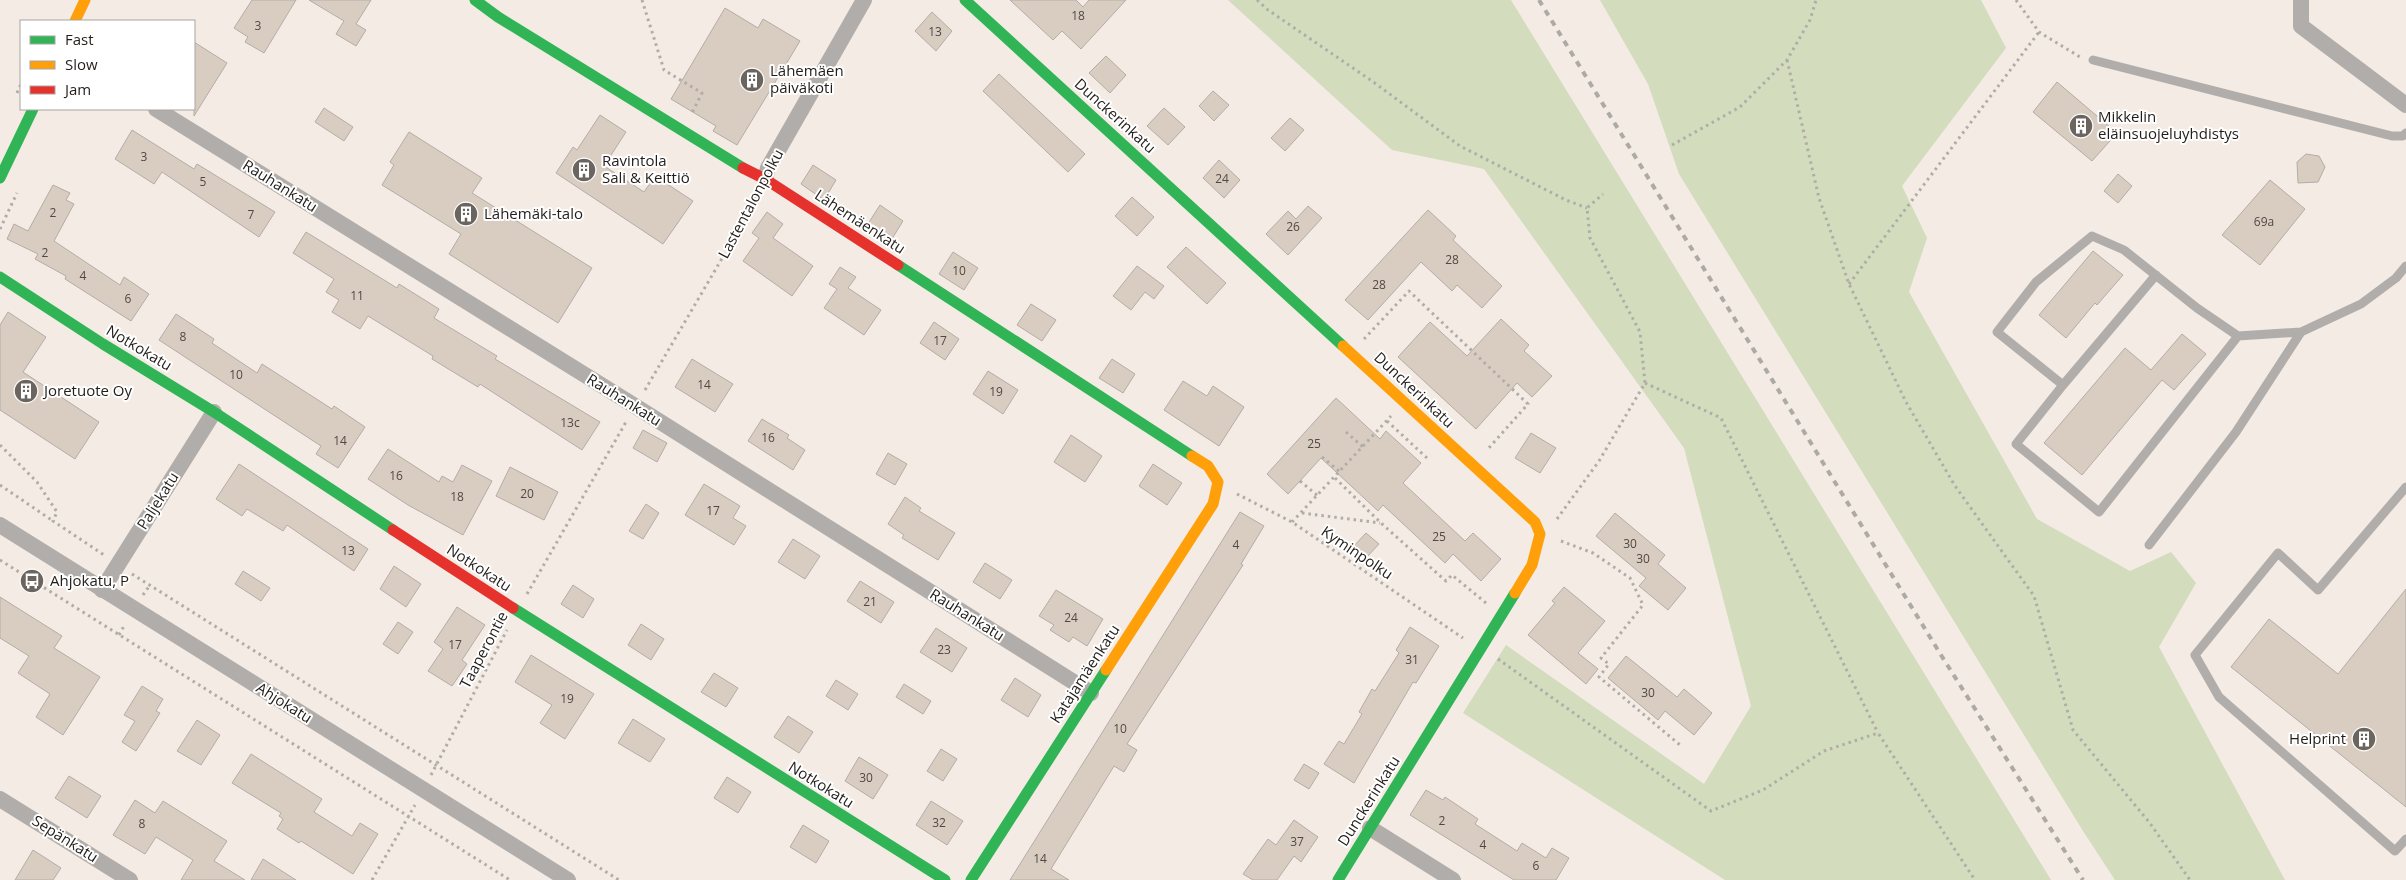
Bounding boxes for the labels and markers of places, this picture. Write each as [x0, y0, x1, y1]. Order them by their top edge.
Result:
place label: Lähemäen päiväkoti [770, 60, 844, 97]
building icon: Lähemäen päiväkoti [739, 67, 765, 93]
place label: Mikkelin eläinsuojeluyhdistys [2098, 106, 2239, 143]
building icon: Mikkelin eläinsuojeluyhdistys [2068, 113, 2094, 139]
place label: Ravintola Sali & Keittiö [602, 150, 690, 187]
building icon: Ravintola Sali & Keittiö [571, 157, 597, 183]
building icon: Lähemäki-talo [453, 201, 479, 227]
place label: Lähemäki-talo [484, 203, 583, 223]
building icon: Joretuote Oy [13, 378, 39, 404]
place label: Joretuote Oy [42, 380, 133, 400]
bus stop icon: Ahjokatu, P [19, 568, 45, 594]
place label: Ahjokatu, P [50, 570, 129, 590]
building icon: Helprint [2351, 726, 2377, 752]
place label: Helprint [2289, 728, 2346, 748]

